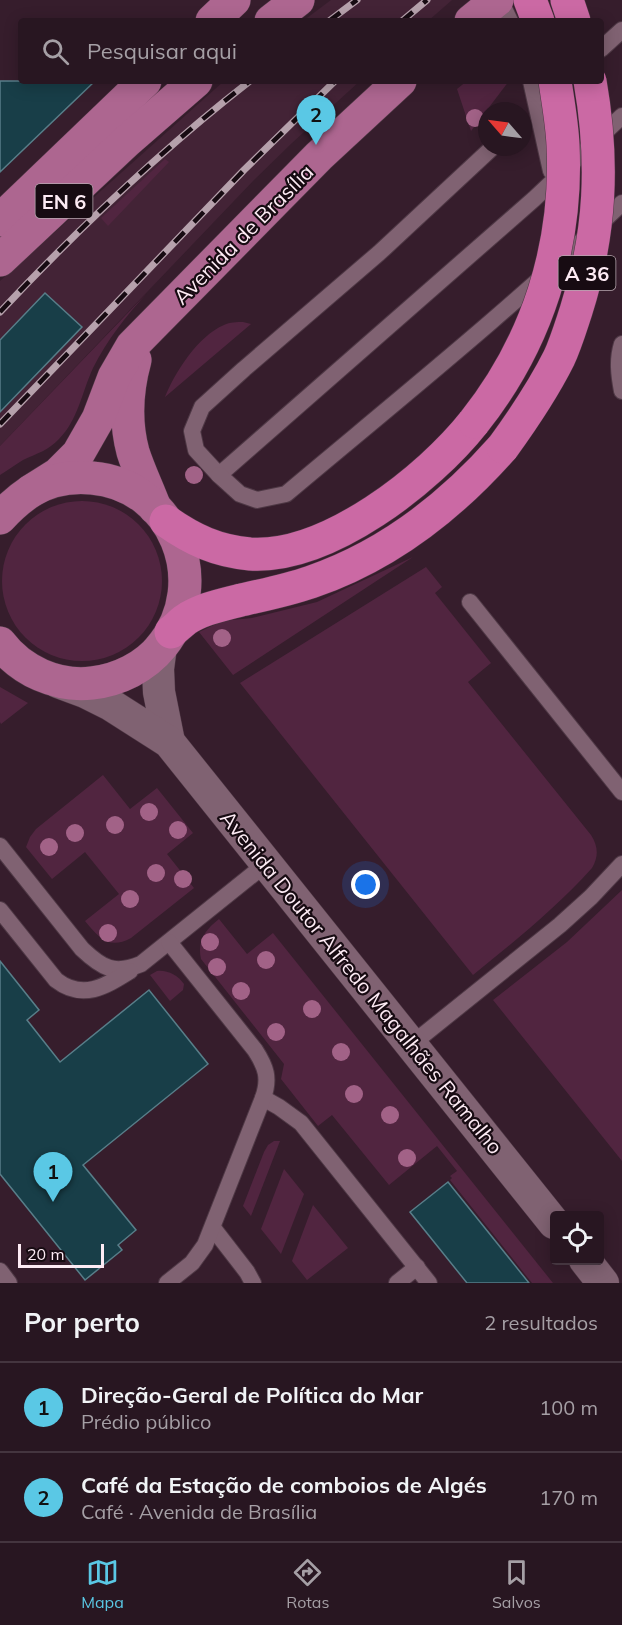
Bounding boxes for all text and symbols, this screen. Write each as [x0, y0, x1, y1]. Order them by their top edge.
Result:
search box [18, 18, 604, 84]
icon: search [39, 35, 72, 68]
text: Pesquisar aqui [87, 37, 237, 65]
pin: 2 [296, 96, 336, 145]
north arrow [478, 102, 532, 156]
street label: Avenida de Brasília [168, 159, 318, 309]
road number: EN 6 [36, 184, 92, 218]
road number: A 36 [558, 256, 616, 290]
street label: Avenida Doutor Alfredo Magalhães Ramalho [215, 805, 509, 1159]
your location [351, 870, 380, 899]
pin: 1 [34, 1152, 72, 1202]
map controls [550, 1211, 604, 1265]
button: locate [550, 1211, 604, 1265]
scale bar [18, 1241, 104, 1268]
text: 20 m [27, 1244, 64, 1264]
text: Por perto [24, 1306, 140, 1339]
text: 2 resultados [484, 1310, 598, 1335]
text: Direção-Geral de Política do Mar [81, 1381, 423, 1409]
text: 1 [38, 1395, 50, 1420]
text: 100 m [539, 1395, 598, 1420]
text: Prédio público [81, 1409, 211, 1434]
text: Café da Estação de comboios de Algés [81, 1471, 487, 1499]
text: 2 [38, 1485, 50, 1510]
text: 170 m [539, 1485, 598, 1510]
text: Café · Avenida de Brasília [81, 1499, 317, 1524]
tab: Mapa [81, 1556, 124, 1612]
tab: Rotas [286, 1556, 329, 1612]
tab: Salvos [492, 1556, 541, 1612]

